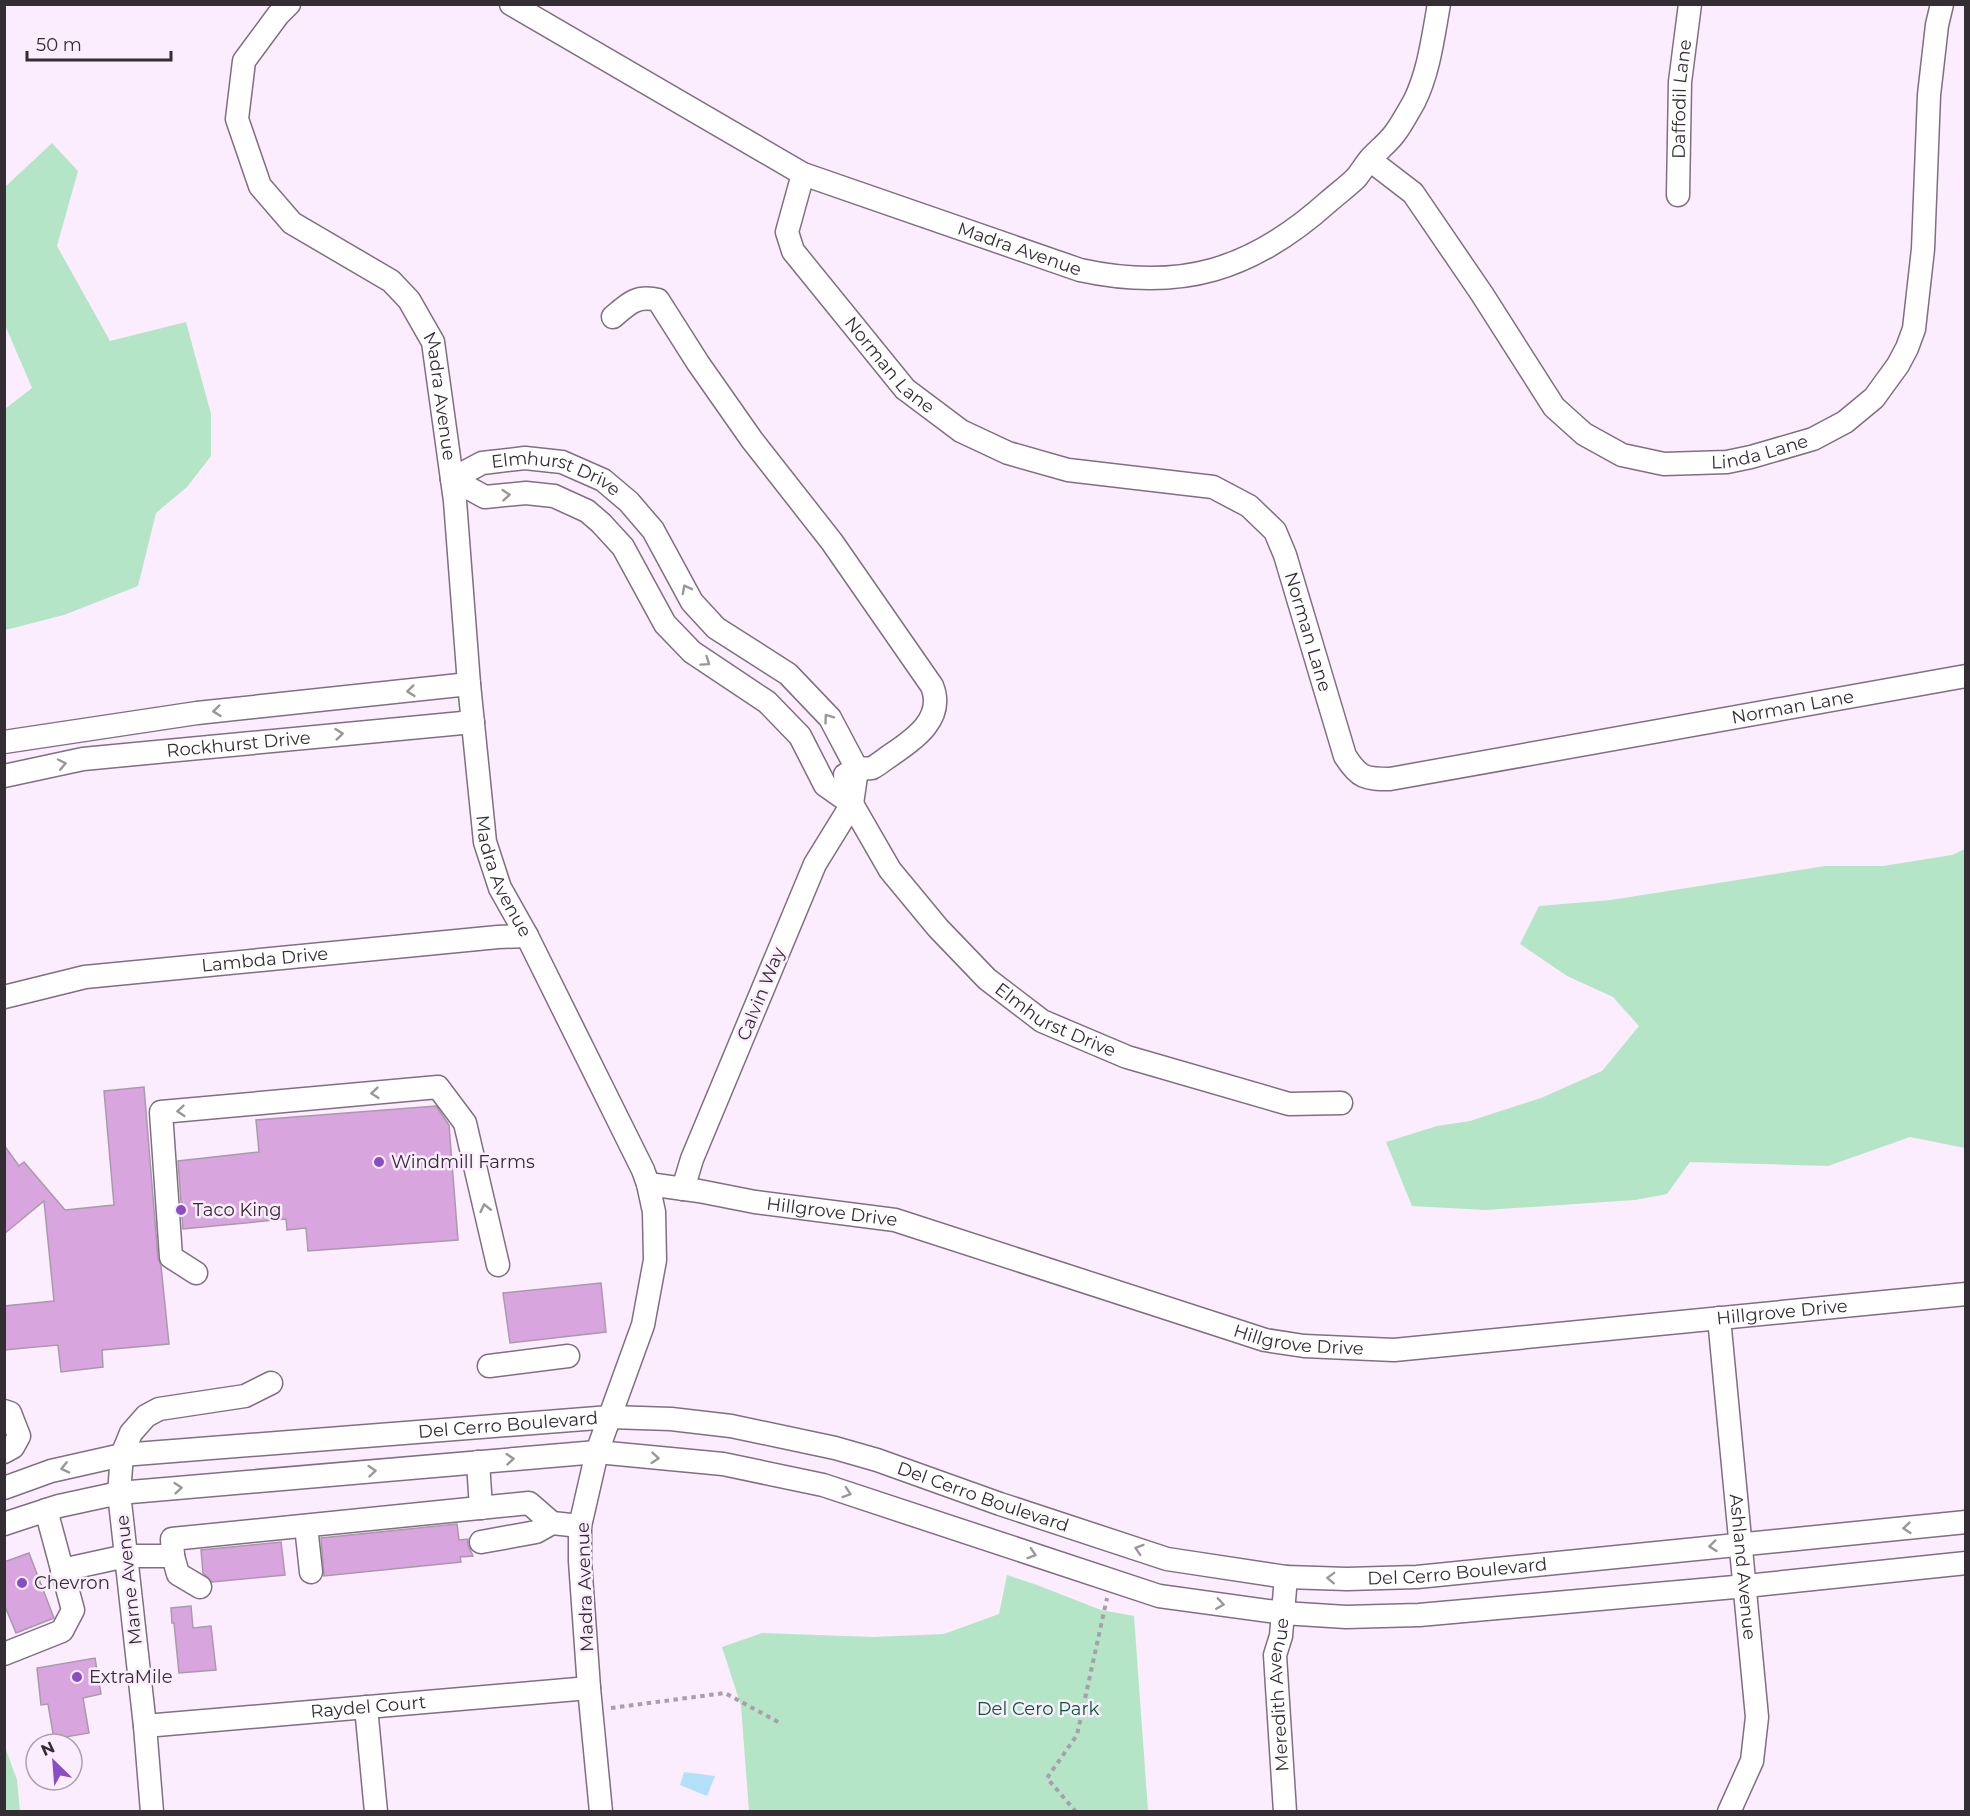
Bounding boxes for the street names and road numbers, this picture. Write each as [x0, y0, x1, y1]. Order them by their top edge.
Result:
street label: Daffodil Lane [1668, 38, 1696, 159]
street label: Madra Avenue [955, 217, 1085, 281]
street label: Norman Lane [840, 312, 939, 418]
street label: Madra Avenue [418, 328, 460, 462]
street label: Linda Lane [1711, 430, 1811, 474]
street label: Elmhurst Drive [490, 447, 625, 501]
street label: Norman Lane [1280, 569, 1336, 694]
street label: Norman Lane [1730, 685, 1856, 729]
street label: Rockhurst Drive [165, 726, 312, 762]
street label: Madra Avenue [471, 814, 536, 941]
street label: Lambda Drive [200, 942, 329, 977]
street label: Calvin Way [732, 944, 790, 1044]
street label: Elmhurst Drive [990, 978, 1119, 1062]
street label: Hillgrove Drive [765, 1193, 899, 1231]
street label: Hillgrove Drive [1715, 1295, 1849, 1329]
street label: Hillgrove Drive [1231, 1319, 1364, 1360]
street label: Del Cerro Boulevard [417, 1407, 599, 1443]
street label: Del Cerro Boulevard [894, 1457, 1072, 1537]
street label: Ashland Avenue [1725, 1493, 1761, 1641]
street label: Marne Avenue [111, 1514, 147, 1646]
street label: Madra Avenue [572, 1522, 598, 1652]
street label: Del Cerro Boulevard [1367, 1553, 1548, 1589]
street label: Meredith Avenue [1264, 1617, 1294, 1772]
street label: Raydel Court [309, 1691, 427, 1723]

